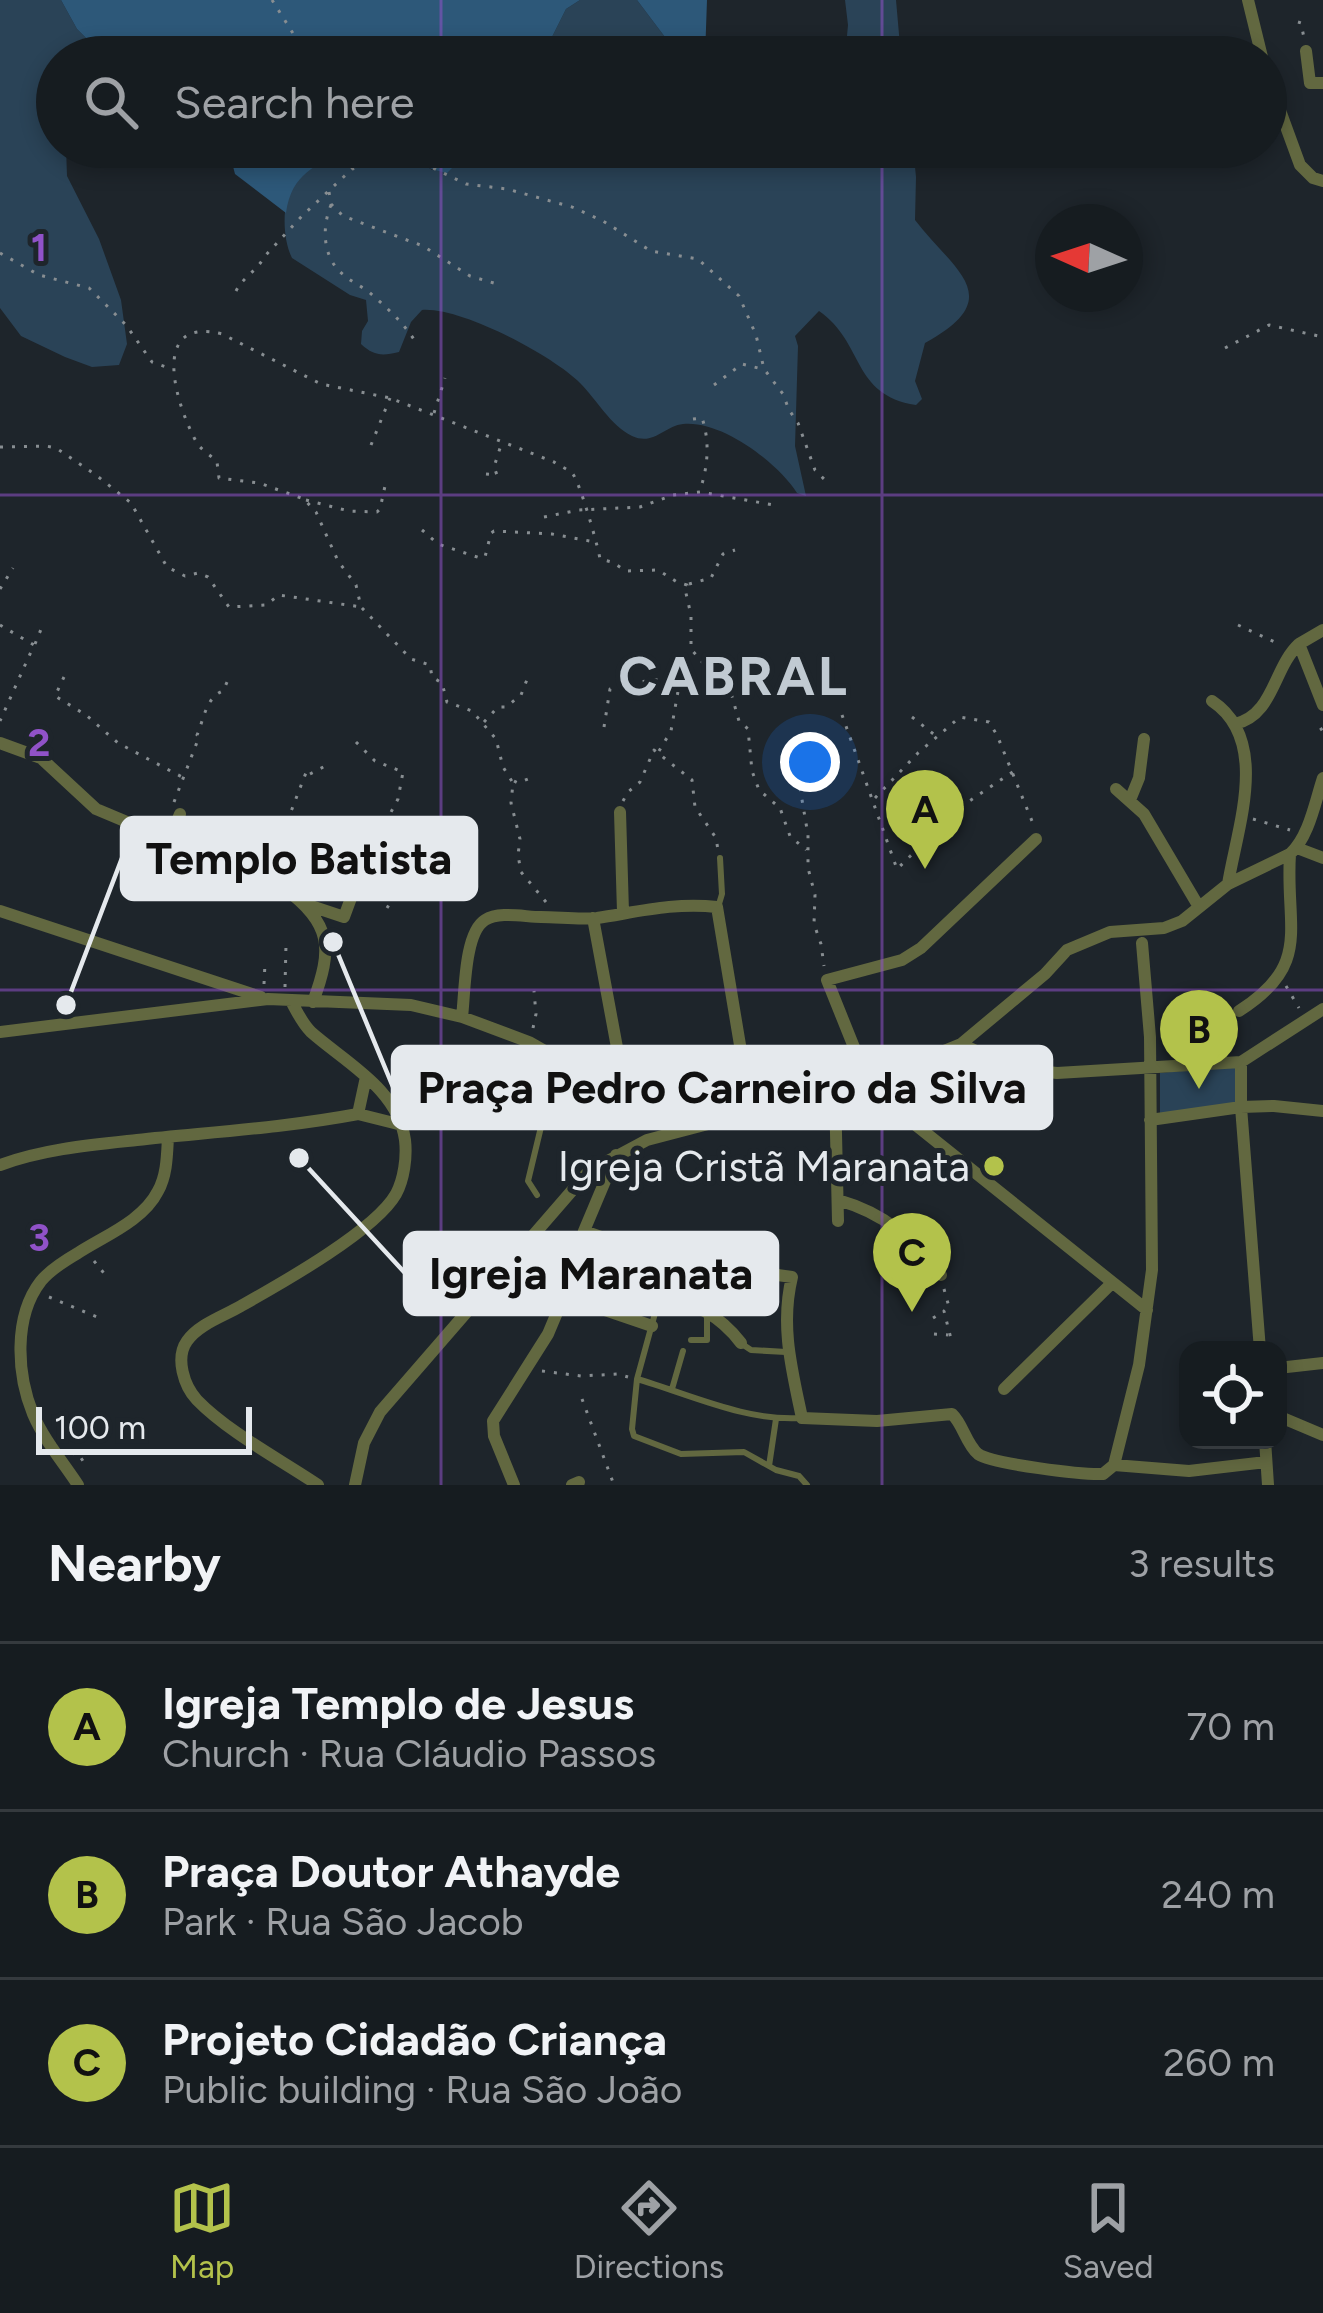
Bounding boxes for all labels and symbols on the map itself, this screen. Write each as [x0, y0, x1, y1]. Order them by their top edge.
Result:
north arrow [1035, 204, 1143, 312]
text: 1 [31, 224, 47, 271]
district label: CABRAL [618, 644, 850, 709]
text: 2 [28, 719, 50, 766]
your location [780, 732, 840, 792]
pin: A [886, 770, 964, 869]
callout: Templo Batista [122, 818, 476, 899]
text: Templo Batista [146, 831, 452, 885]
pin: B [1160, 990, 1238, 1089]
callout: Praça Pedro Carneiro da Silva [393, 1047, 1051, 1128]
text: Praça Pedro Carneiro da Silva [417, 1060, 1027, 1114]
place label: Igreja Cristã Maranata [558, 1141, 970, 1192]
marker: Igreja Cristã Maranata [981, 1153, 1007, 1179]
pin: C [873, 1213, 951, 1312]
text: 3 [28, 1214, 50, 1261]
callout: Igreja Maranata [405, 1233, 777, 1314]
text: Igreja Maranata [429, 1246, 753, 1300]
scale bar [36, 1401, 252, 1454]

